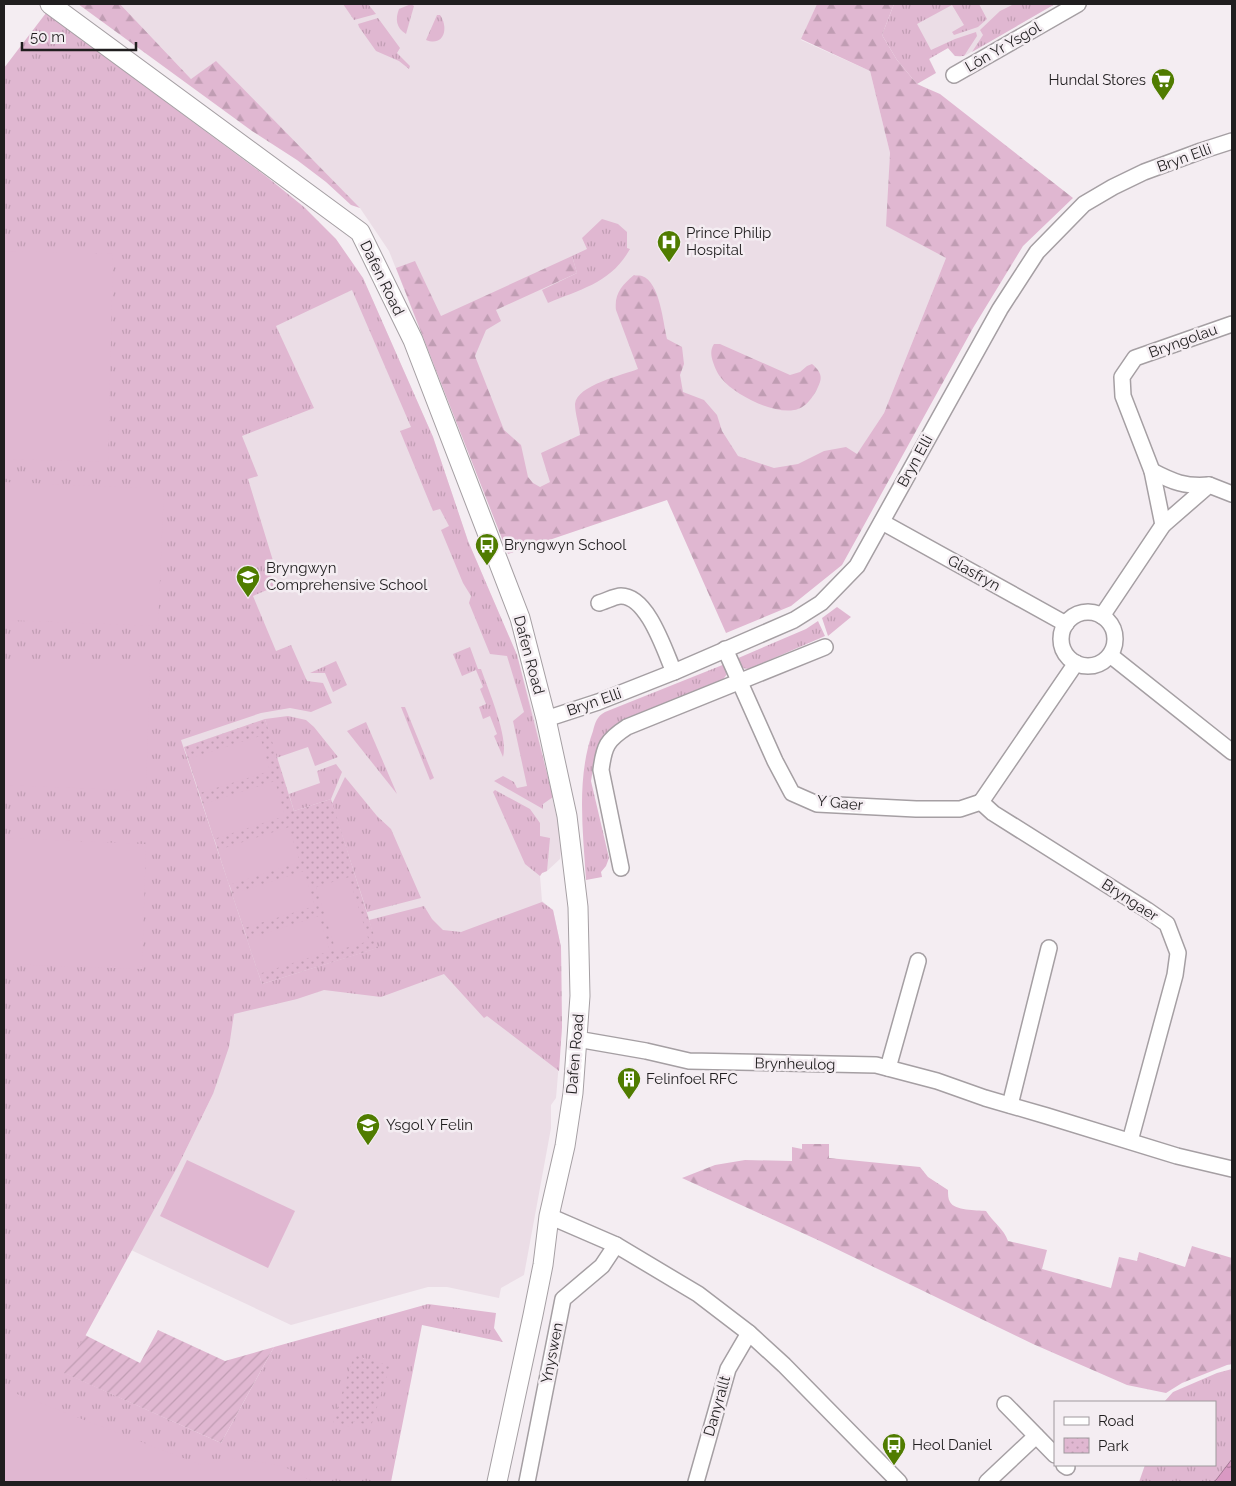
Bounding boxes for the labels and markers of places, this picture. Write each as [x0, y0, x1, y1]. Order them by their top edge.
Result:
supermarket icon: Hundal Stores [1150, 67, 1176, 101]
place label: Hundal Stores [1048, 71, 1146, 89]
place label: Prince Philip Hospital [686, 224, 771, 259]
hospital icon: Prince Philip Hospital [656, 229, 682, 263]
bus stop icon: Bryngwyn School [474, 532, 500, 566]
place label: Bryngwyn School [504, 536, 627, 554]
place label: Bryngwyn Comprehensive School [266, 559, 428, 594]
school or university icon: Bryngwyn Comprehensive School [235, 564, 261, 598]
building icon: Felinfoel RFC [616, 1066, 642, 1100]
place label: Felinfoel RFC [646, 1070, 738, 1088]
school or university icon: Ysgol Y Felin [355, 1112, 381, 1146]
place label: Ysgol Y Felin [386, 1116, 473, 1134]
bus stop icon: Heol Daniel [881, 1432, 907, 1466]
place label: Heol Daniel [912, 1436, 993, 1454]

